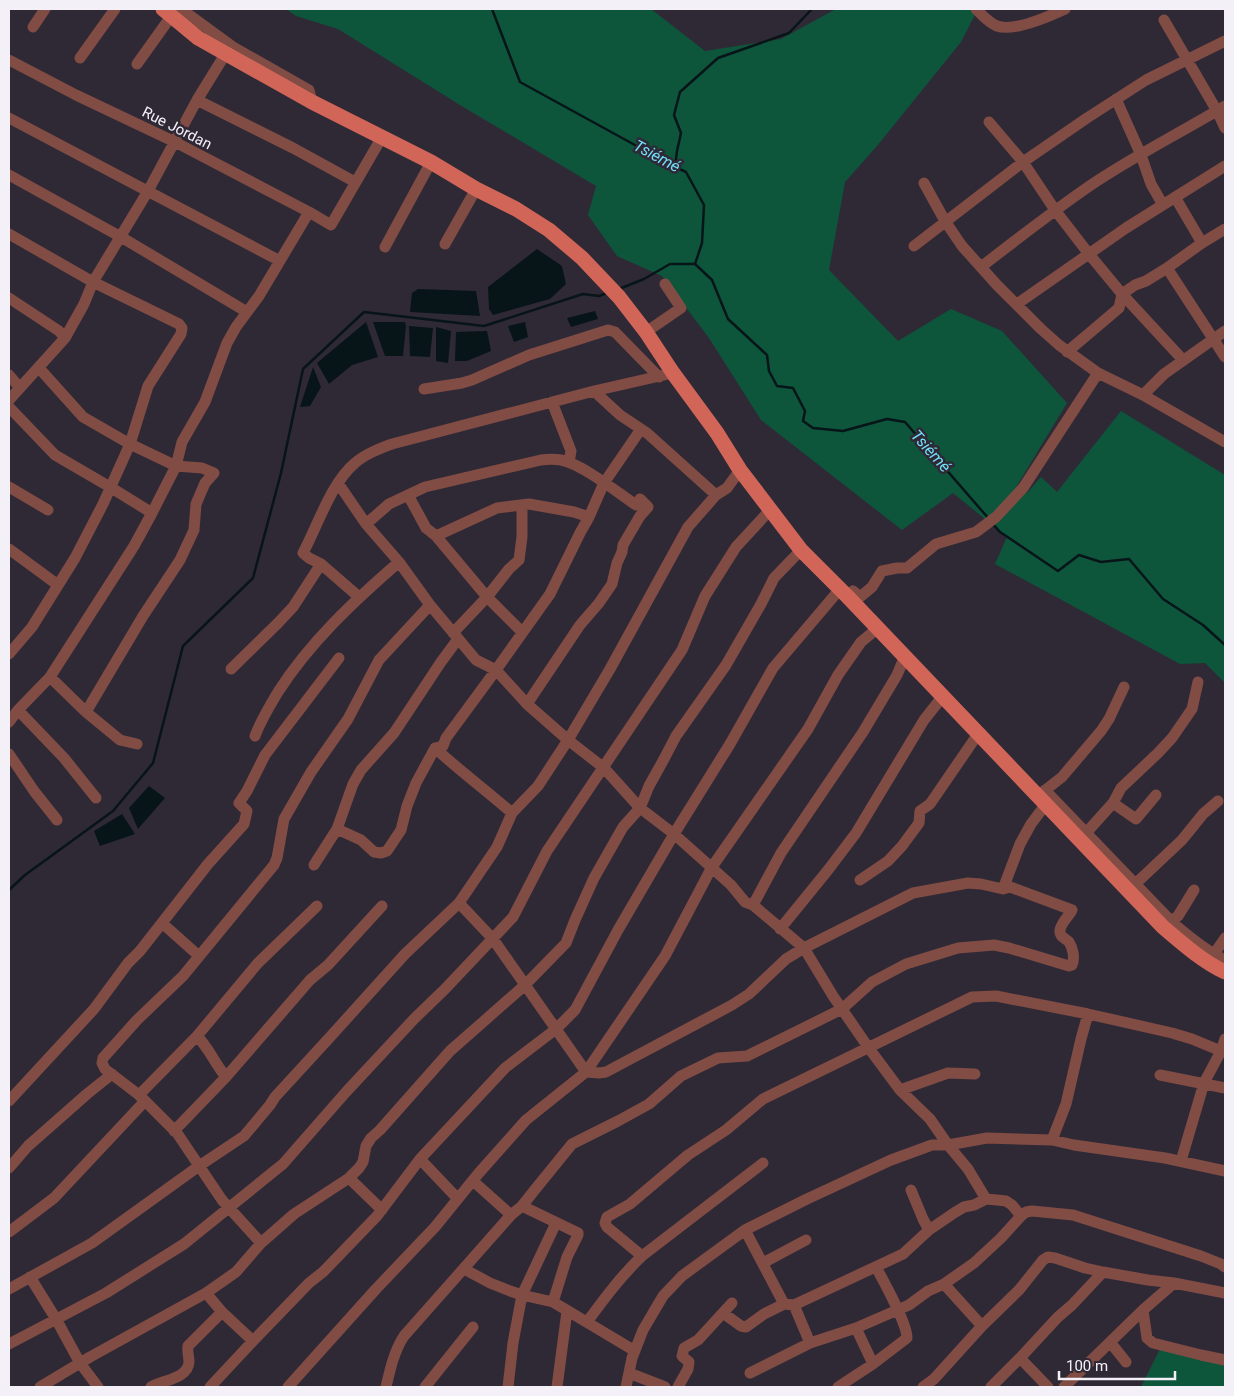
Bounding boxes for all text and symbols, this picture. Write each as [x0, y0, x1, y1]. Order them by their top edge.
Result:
street label: Rue Jordan [139, 103, 215, 153]
water label: Tsiémé [630, 136, 684, 176]
water label: Tsiémé [907, 426, 955, 476]
scale bar [1059, 1348, 1175, 1380]
text: 100 m [1066, 1357, 1108, 1375]

